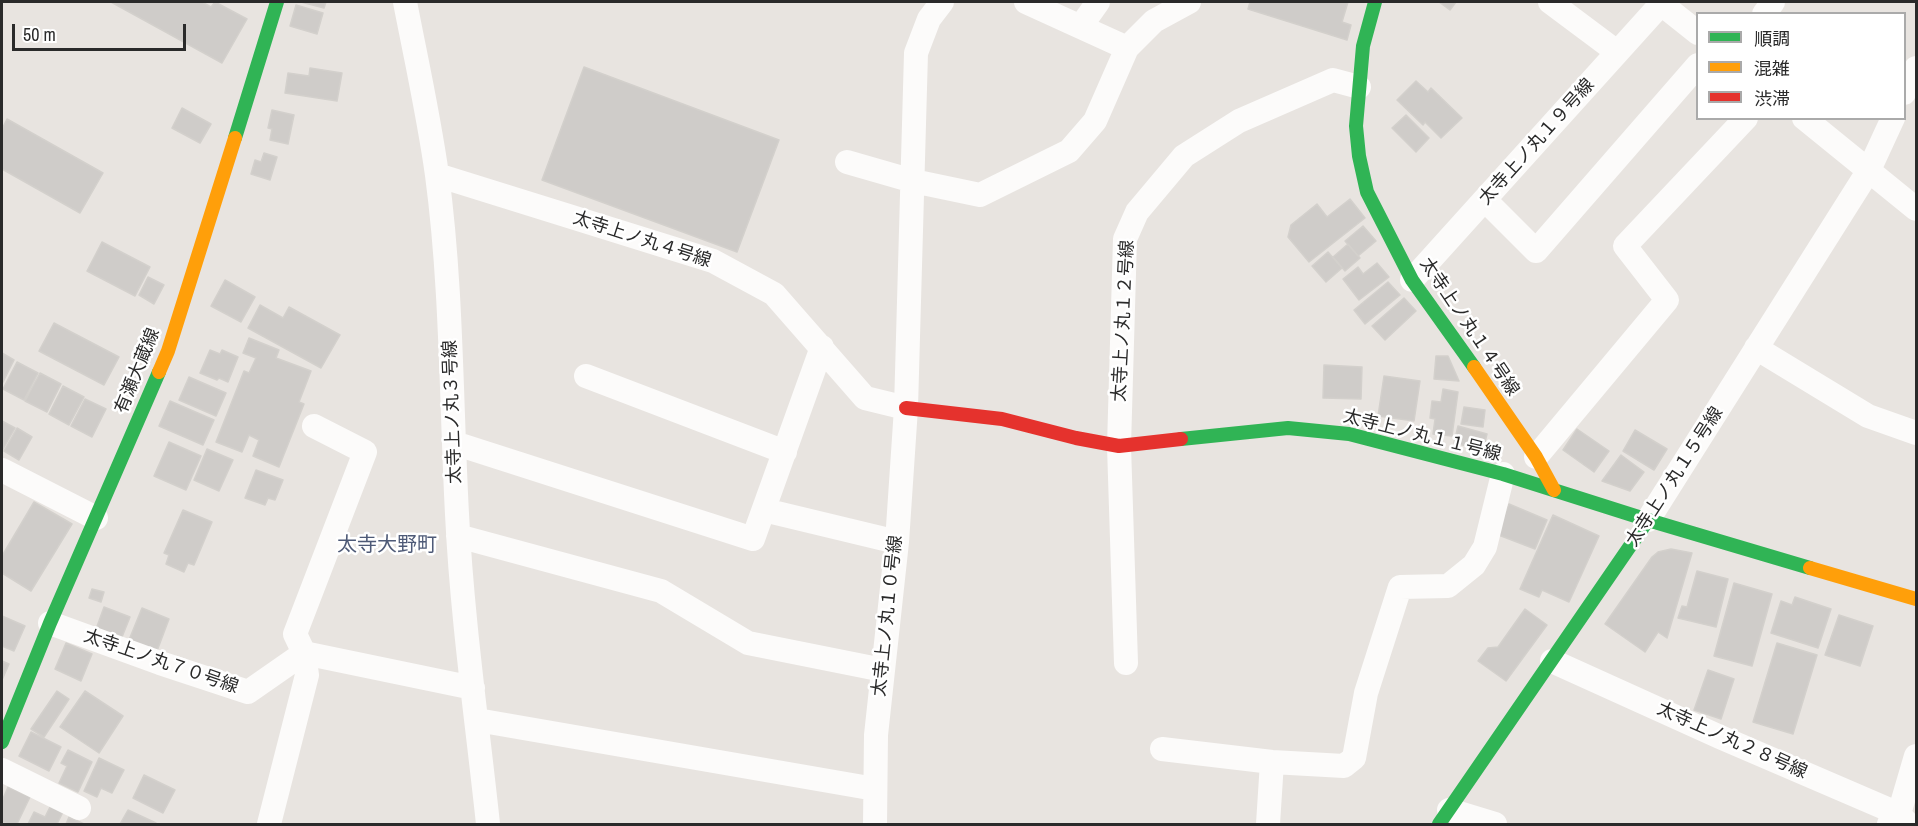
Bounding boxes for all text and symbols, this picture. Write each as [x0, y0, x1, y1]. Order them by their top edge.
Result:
scale bar [15, 12, 189, 50]
legend [1696, 12, 1906, 120]
text: 50 m [23, 22, 56, 47]
text: 順調 [1754, 26, 1790, 51]
text: 混雑 [1754, 56, 1790, 81]
street label: 太寺上ノ丸１９号線 [1475, 75, 1599, 209]
text: 渋滞 [1754, 86, 1790, 111]
street label: 太寺上ノ丸４号線 [570, 207, 714, 273]
street label: 太寺上ノ丸１２号線 [1109, 240, 1139, 402]
street label: 太寺上ノ丸１４号線 [1415, 254, 1523, 400]
street label: 有瀬大蔵線 [111, 325, 165, 417]
street label: 太寺上ノ丸３号線 [440, 340, 466, 484]
street label: 太寺上ノ丸１５号線 [1622, 403, 1728, 551]
street label: 太寺上ノ丸１１号線 [1341, 406, 1503, 466]
district label: 太寺大野町 [337, 534, 437, 558]
street label: 太寺上ノ丸１０号線 [869, 534, 907, 698]
street label: 太寺上ノ丸７０号線 [81, 625, 241, 699]
street label: 太寺上ノ丸２８号線 [1654, 698, 1810, 784]

